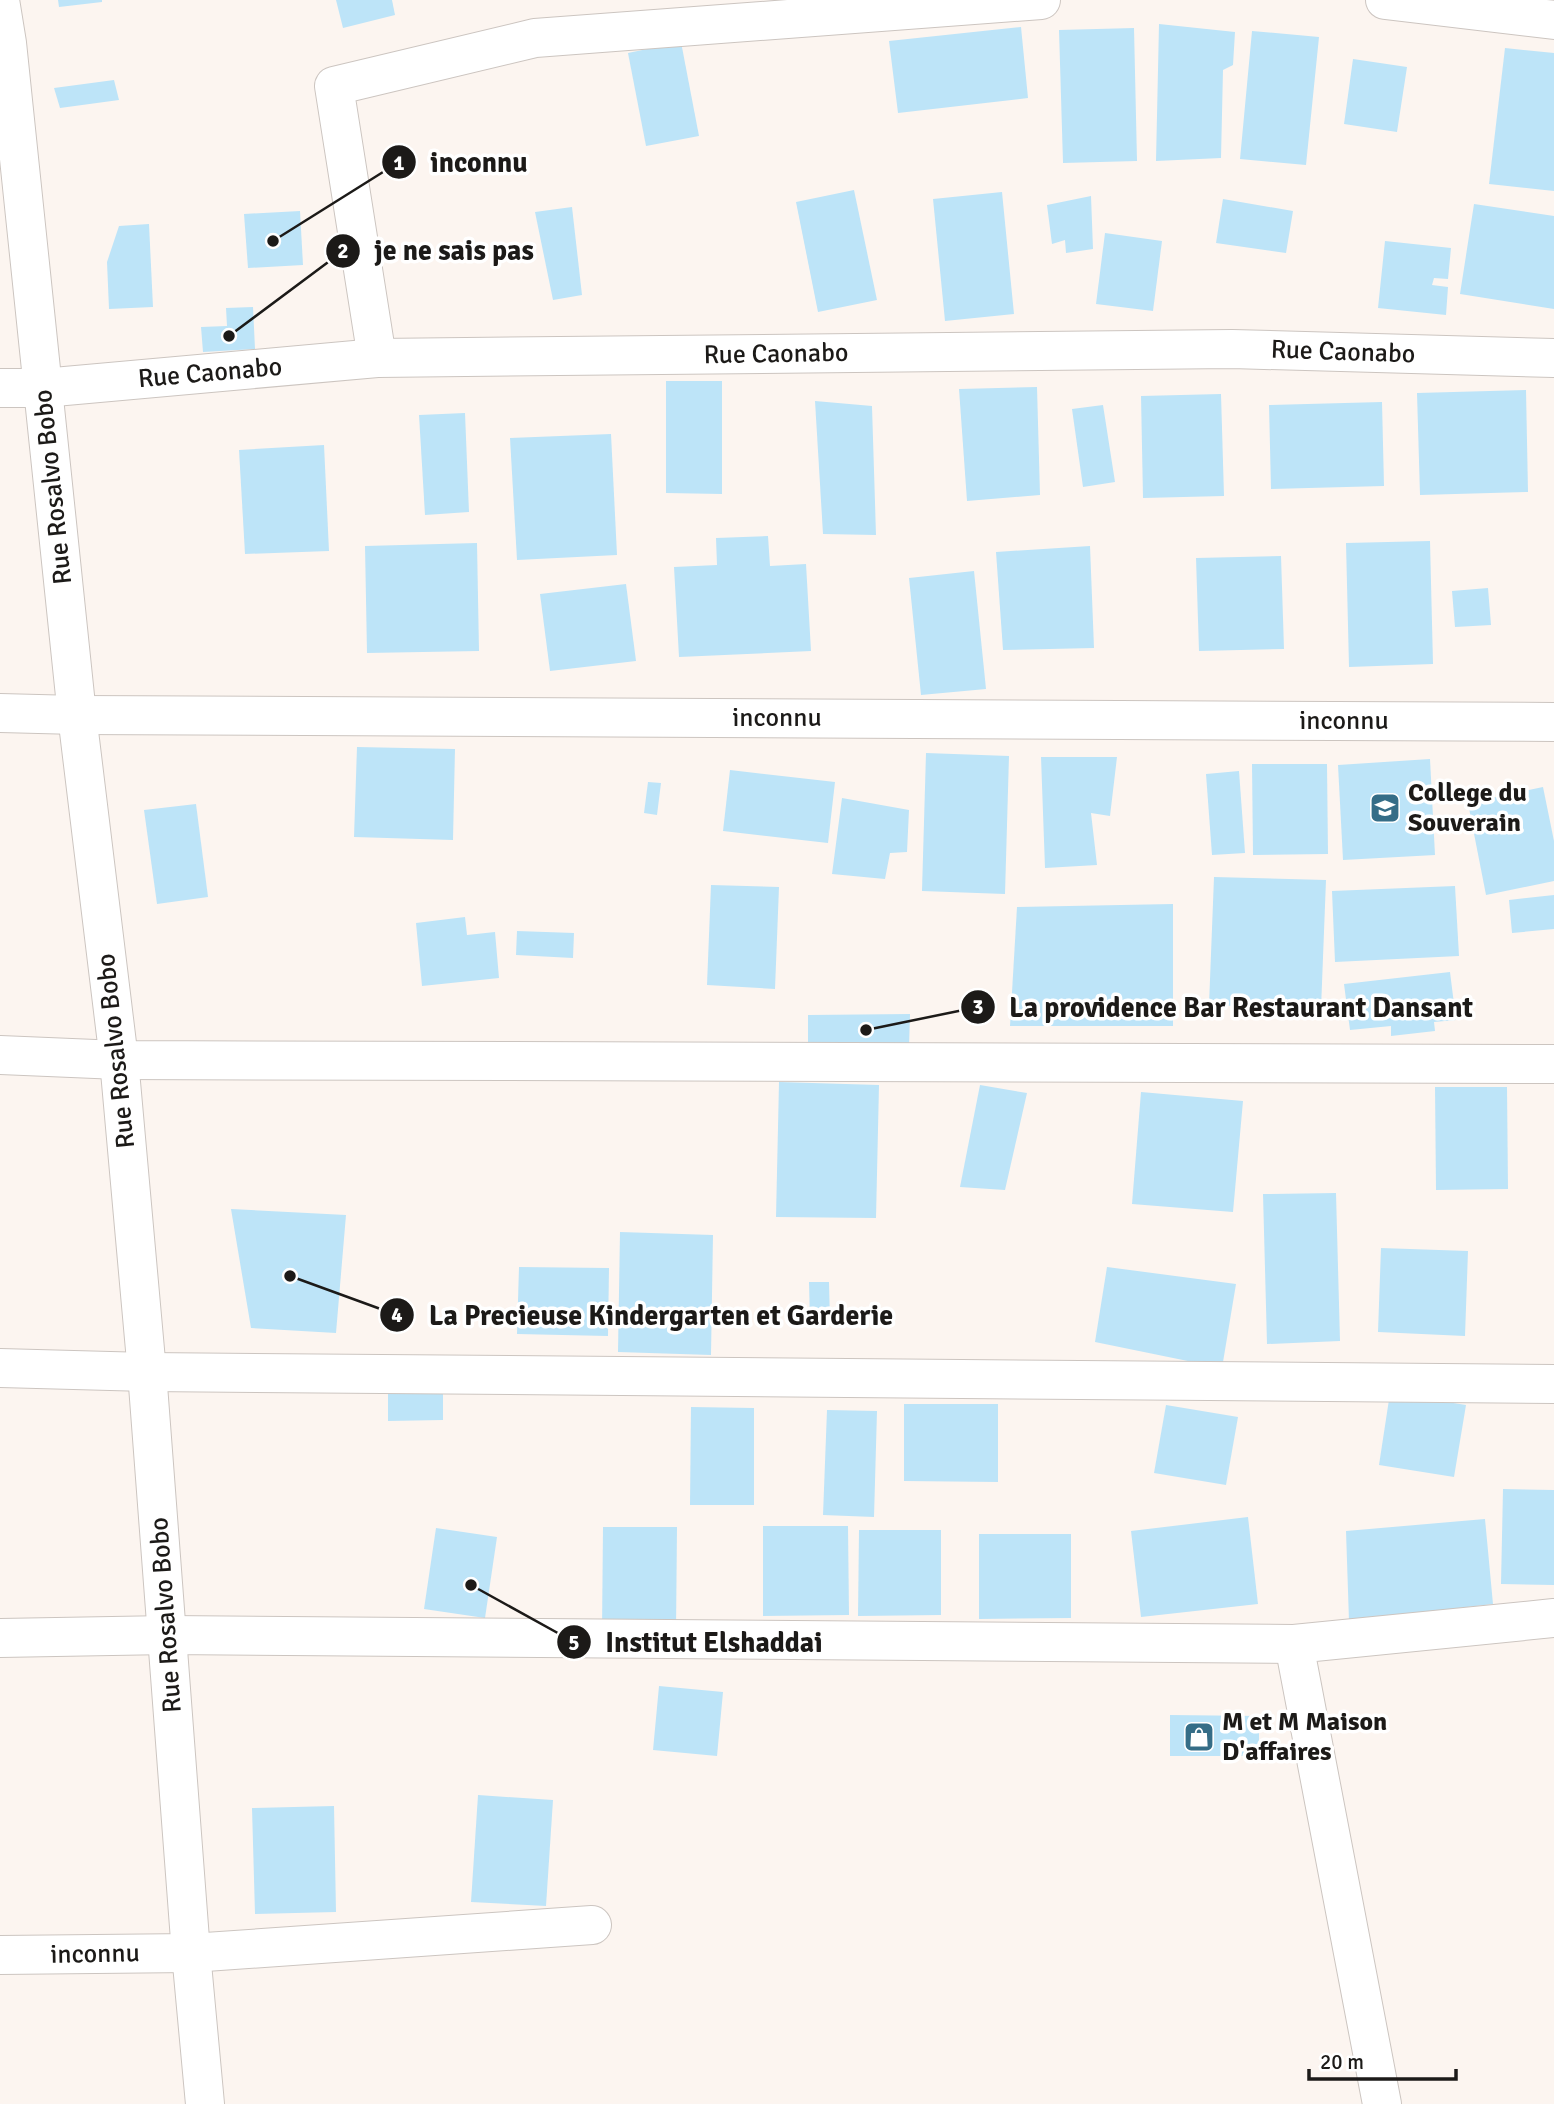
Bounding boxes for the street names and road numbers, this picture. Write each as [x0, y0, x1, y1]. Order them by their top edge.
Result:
street label: Rue Caonabo [1270, 333, 1416, 371]
street label: Rue Caonabo [703, 337, 849, 371]
street label: Rue Caonabo [137, 351, 283, 395]
street label: Rue Rosalvo Bobo [27, 388, 79, 586]
street label: inconnu [732, 702, 822, 734]
street label: inconnu [1299, 705, 1389, 737]
street label: Rue Rosalvo Bobo [90, 952, 142, 1150]
street label: Rue Rosalvo Bobo [143, 1516, 189, 1714]
street label: inconnu [50, 1937, 140, 1971]

